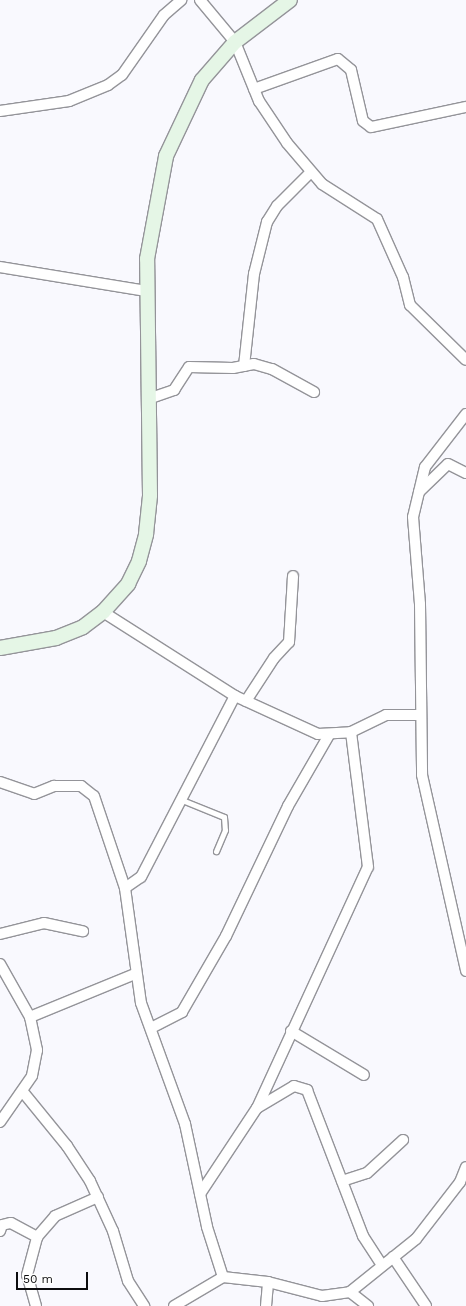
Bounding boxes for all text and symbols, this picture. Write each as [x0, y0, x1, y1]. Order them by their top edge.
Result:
scale bar [18, 1264, 90, 1290]
text: 50 m [23, 1272, 53, 1286]

